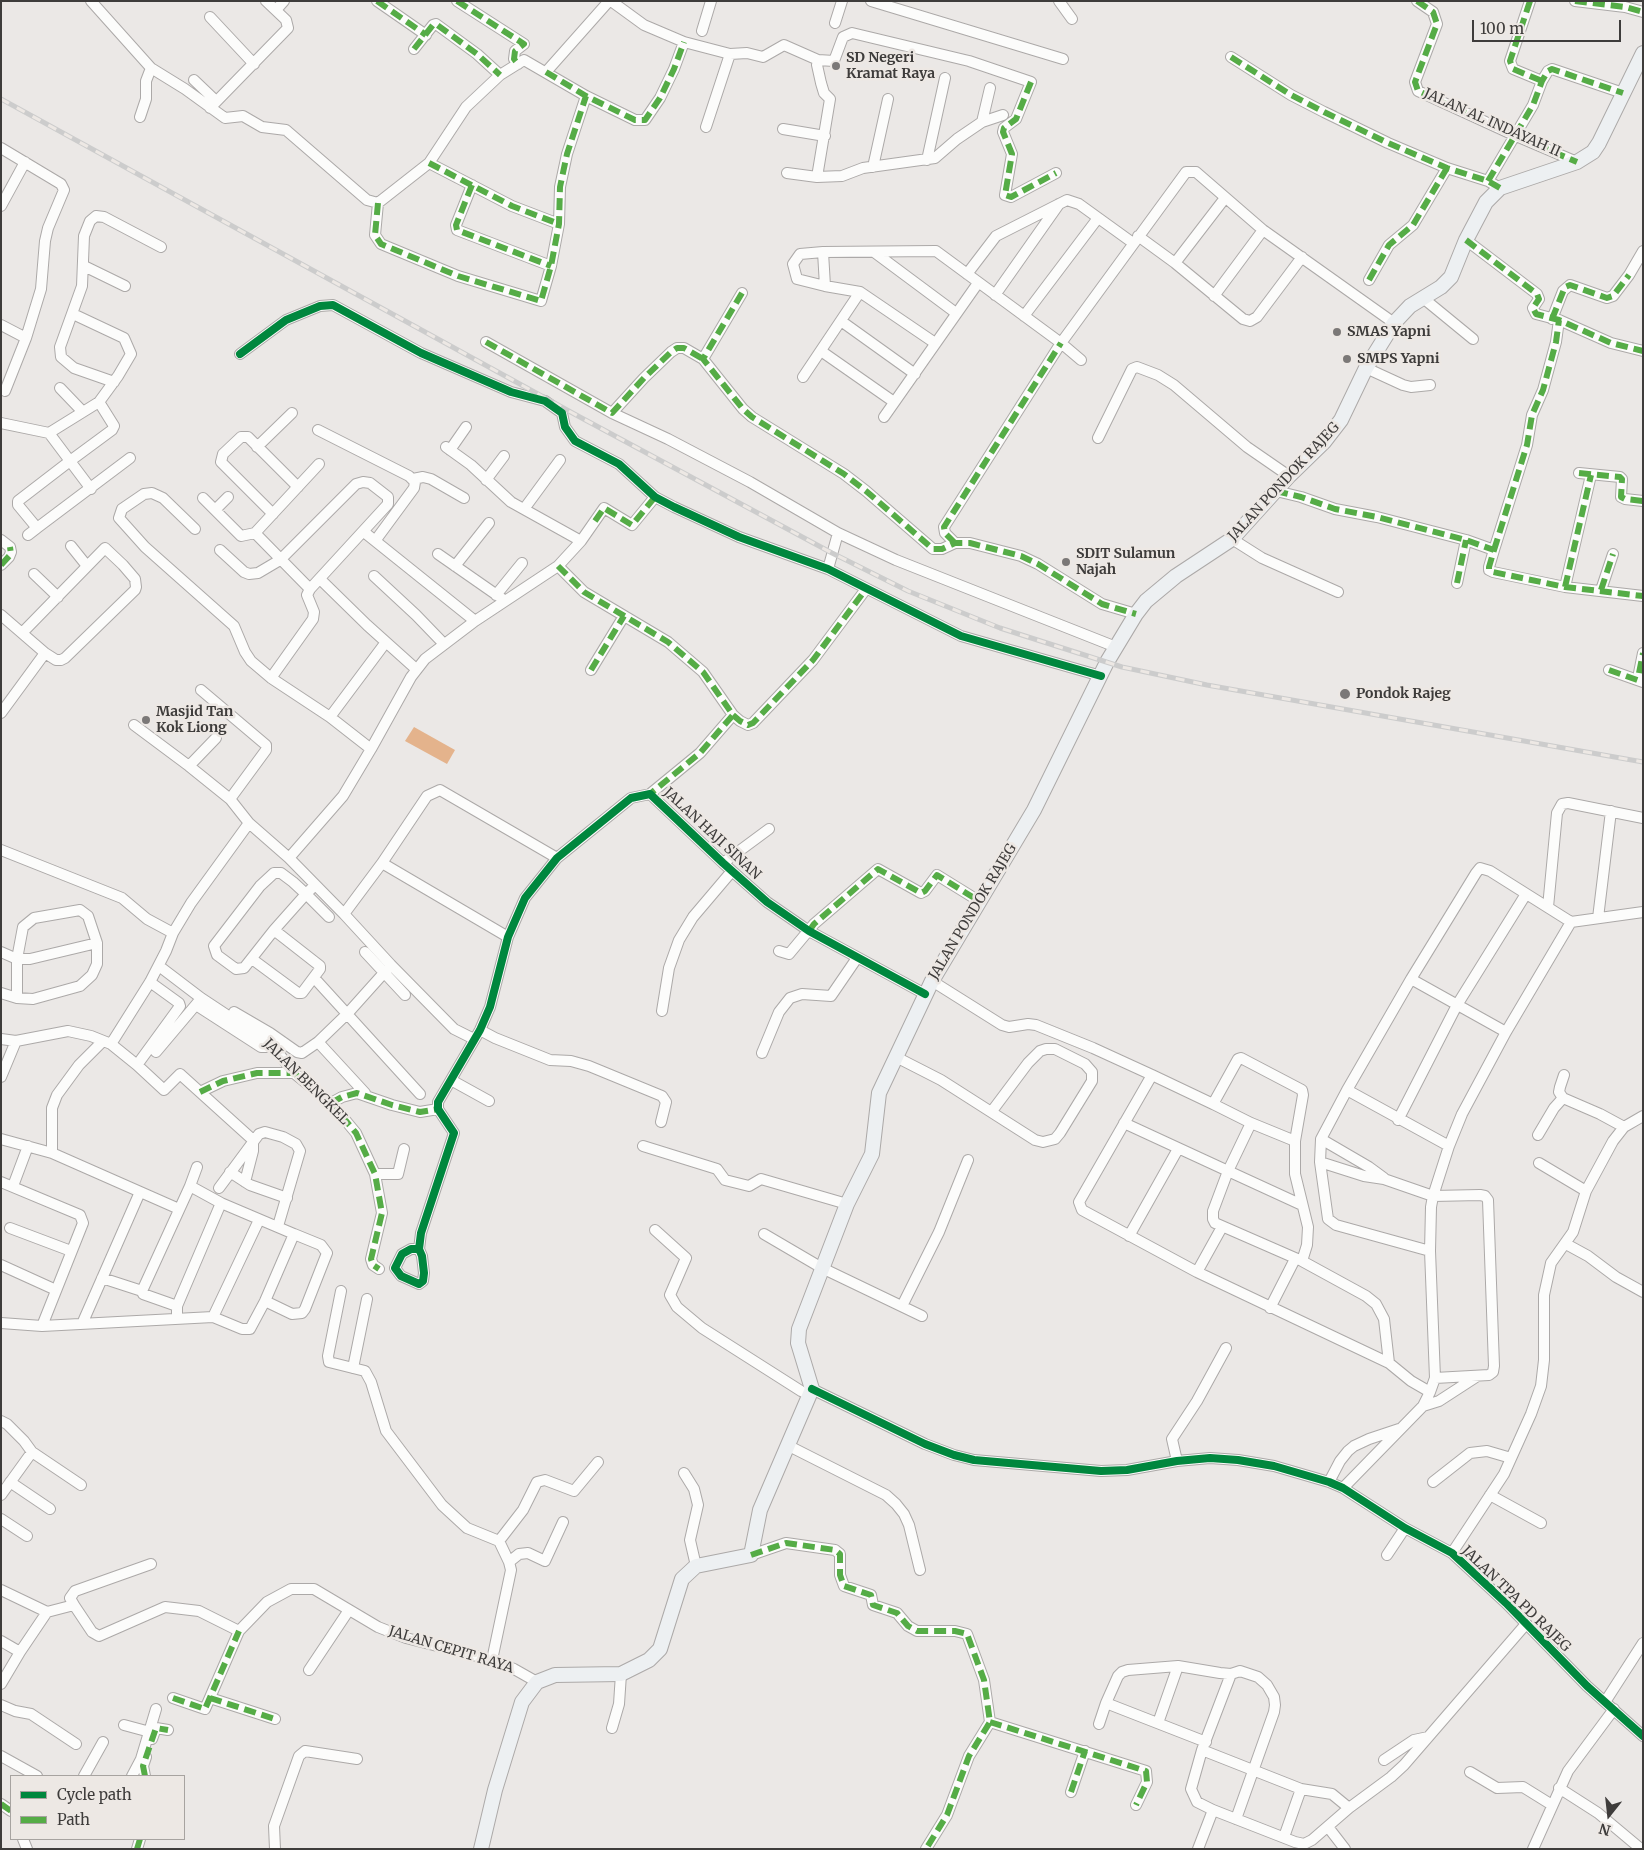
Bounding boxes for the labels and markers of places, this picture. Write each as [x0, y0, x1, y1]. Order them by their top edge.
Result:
place label: SD Negeri Kramat Raya [846, 50, 935, 82]
marker: SD Negeri Kramat Raya [830, 60, 842, 72]
place label: SMAS Yapni [1347, 324, 1431, 340]
marker: SMAS Yapni [1331, 326, 1343, 338]
place label: SMPS Yapni [1357, 351, 1440, 367]
marker: SMPS Yapni [1341, 353, 1353, 365]
place label: SDIT Sulamun Najah [1076, 546, 1175, 578]
marker: SDIT Sulamun Najah [1060, 556, 1072, 568]
place label: Pondok Rajeg [1356, 686, 1451, 702]
marker: Pondok Rajeg [1338, 687, 1352, 701]
place label: Masjid Tan Kok Liong [156, 704, 233, 736]
marker: Masjid Tan Kok Liong [140, 714, 152, 726]

